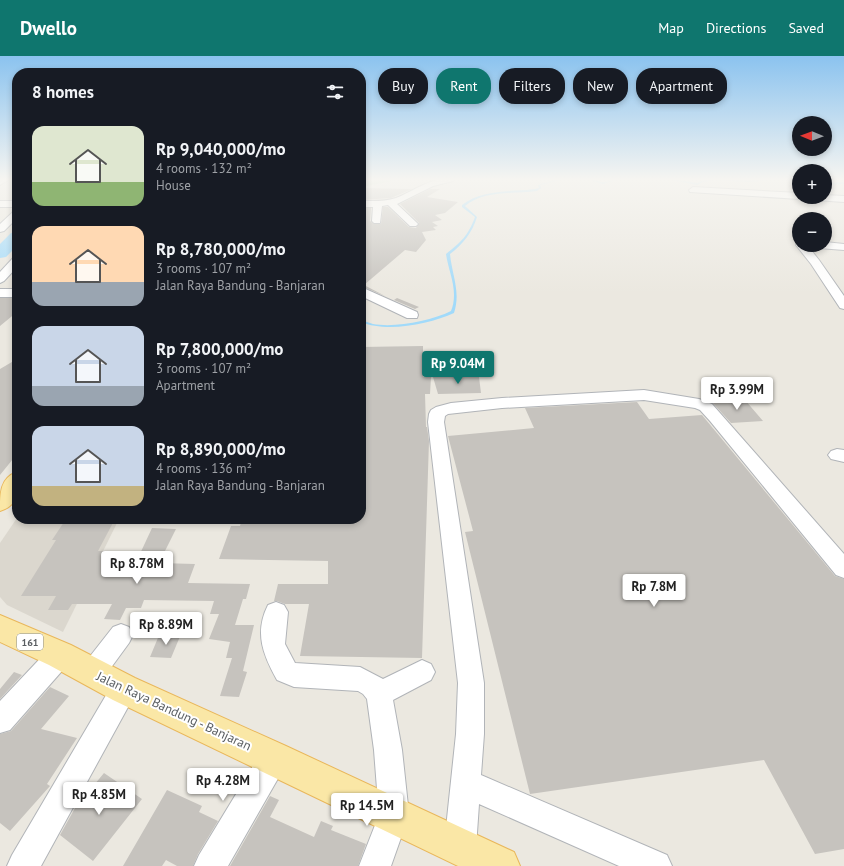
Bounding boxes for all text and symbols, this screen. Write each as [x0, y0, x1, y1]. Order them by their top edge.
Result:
text: Dwello [20, 16, 77, 40]
text: Map [658, 19, 684, 37]
text: Directions [706, 19, 766, 37]
text: Saved [788, 19, 824, 37]
chip: Buy [378, 68, 428, 104]
chip: Rent [436, 68, 491, 104]
chip: Filters [499, 68, 565, 104]
chip: New [573, 68, 628, 104]
chip: Apartment [636, 68, 727, 104]
text: 8 homes [32, 81, 94, 103]
icon: filters [324, 81, 346, 103]
north arrow [792, 116, 832, 156]
map controls [792, 116, 832, 252]
text: Rp 9,040,000/mo [156, 138, 286, 160]
icon: home [64, 142, 112, 190]
text: 4 rooms · 132 m² [156, 160, 252, 177]
button: + [792, 164, 832, 204]
text: House [156, 177, 191, 194]
button: − [792, 212, 832, 252]
text: Rp 8,780,000/mo [156, 238, 286, 260]
icon: home [64, 242, 112, 290]
text: 3 rooms · 107 m² [156, 260, 251, 277]
text: Jalan Raya Bandung - Banjaran [156, 277, 325, 294]
text: Rp 7,800,000/mo [156, 338, 283, 360]
icon: home [64, 342, 112, 390]
pin: Rp 9.04M [417, 351, 499, 385]
text: Rp 9.04M [431, 355, 485, 372]
text: 3 rooms · 107 m² [156, 360, 251, 377]
text: Apartment [156, 377, 215, 394]
pin: Rp 3.99M [696, 377, 778, 411]
text: Rp 3.99M [710, 381, 764, 398]
text: Rp 8,890,000/mo [156, 438, 286, 460]
icon: home [64, 442, 112, 490]
text: 4 rooms · 136 m² [156, 460, 252, 477]
text: Jalan Raya Bandung - Banjaran [156, 477, 325, 494]
pin: Rp 8.78M [96, 551, 178, 585]
text: Rp 8.78M [110, 555, 164, 572]
pin: Rp 7.8M [617, 574, 691, 608]
text: Rp 7.8M [632, 578, 676, 595]
pin: Rp 8.89M [125, 612, 207, 646]
text: Rp 8.89M [139, 616, 193, 633]
road number: 161 [17, 634, 43, 650]
street label: Jalan Raya Bandung - Banjaran [93, 667, 254, 754]
pin: Rp 4.28M [182, 768, 264, 802]
text: Rp 4.28M [196, 772, 250, 789]
pin: Rp 4.85M [58, 782, 140, 816]
text: Rp 4.85M [72, 786, 126, 803]
pin: Rp 14.5M [326, 793, 408, 827]
text: Rp 14.5M [340, 797, 394, 814]

